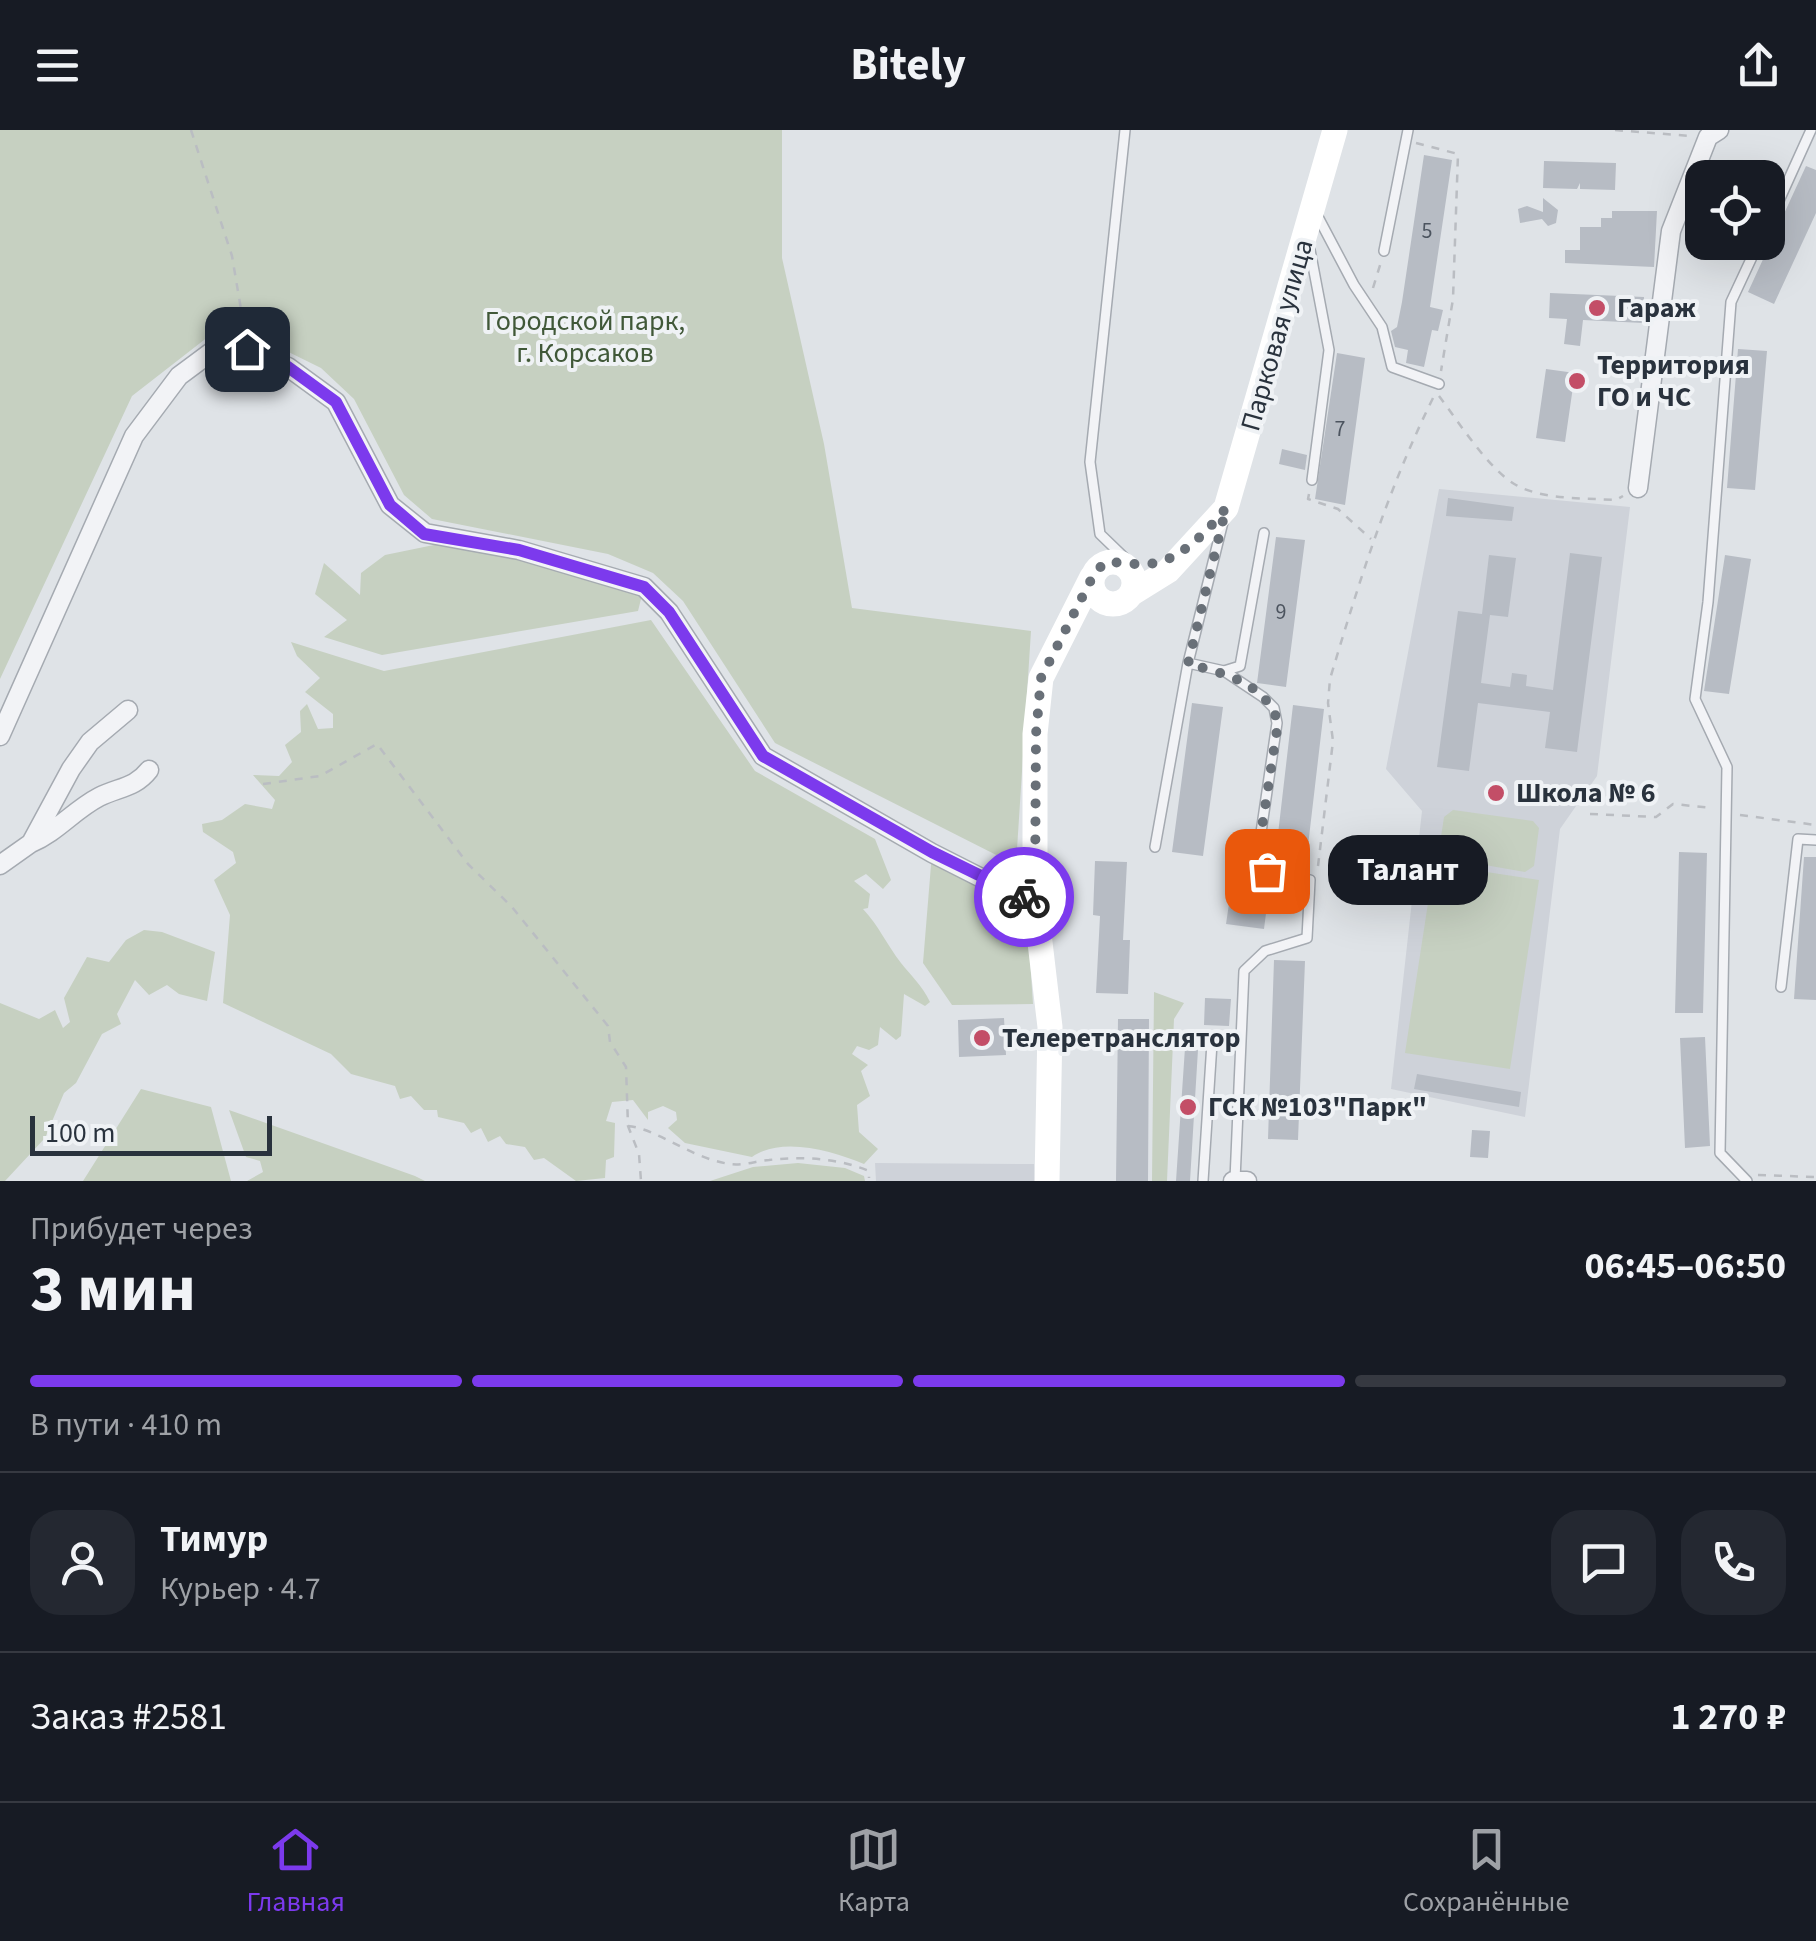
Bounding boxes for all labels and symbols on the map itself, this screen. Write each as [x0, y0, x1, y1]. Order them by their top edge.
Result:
house number: 5 [1422, 215, 1432, 247]
street label: Парковая улица [1230, 234, 1324, 436]
place label: Гараж [1617, 288, 1696, 328]
marker: Гараж [1586, 297, 1608, 319]
park label: Городской парк, г. Корсаков [485, 301, 685, 373]
pin [205, 307, 290, 392]
place label: Территория ГО и ЧС [1597, 345, 1750, 417]
marker: Территория ГО и ЧС [1566, 370, 1588, 392]
house number: 7 [1335, 413, 1346, 445]
house number: 9 [1276, 596, 1286, 628]
place label: Школа № 6 [1516, 773, 1656, 813]
marker: Школа № 6 [1485, 782, 1507, 804]
pin [1225, 829, 1310, 914]
callout: Талант [1327, 836, 1487, 906]
courier [974, 847, 1074, 947]
place label: Телеретранслятор [1002, 1018, 1241, 1058]
marker: Телеретранслятор [971, 1027, 993, 1049]
place label: ГСК №103"Парк" [1208, 1087, 1427, 1127]
marker: ГСК №103"Парк" [1177, 1096, 1199, 1118]
scale bar [30, 1111, 272, 1156]

